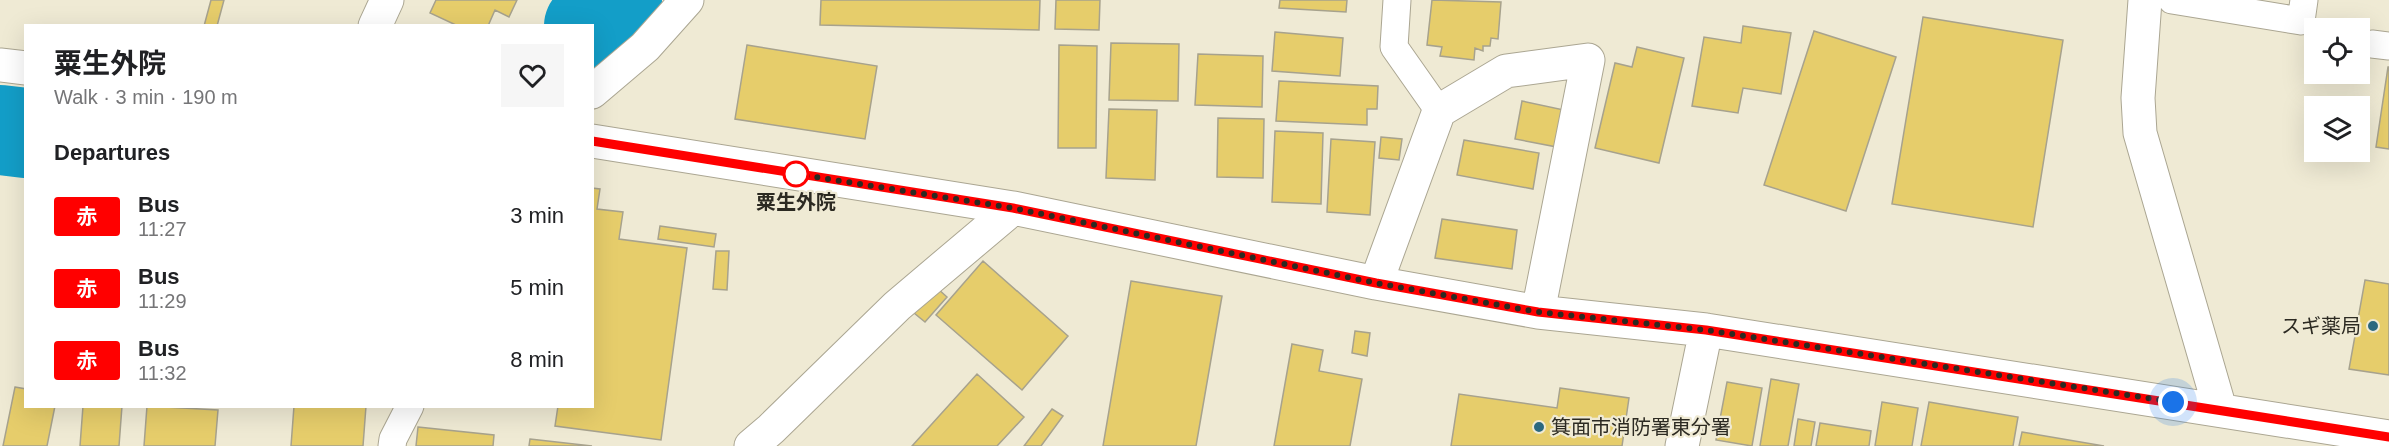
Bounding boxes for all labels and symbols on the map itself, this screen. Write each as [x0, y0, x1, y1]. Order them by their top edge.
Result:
marker: 粟生外院 [783, 161, 809, 187]
place label: 粟生外院 [756, 191, 836, 213]
place label: スギ薬局 [2281, 315, 2361, 337]
marker: スギ薬局 [2366, 319, 2380, 333]
your location [2158, 387, 2188, 417]
place label: 箕面市消防署東分署 [1551, 416, 1731, 438]
marker: 箕面市消防署東分署 [1532, 420, 1546, 434]

